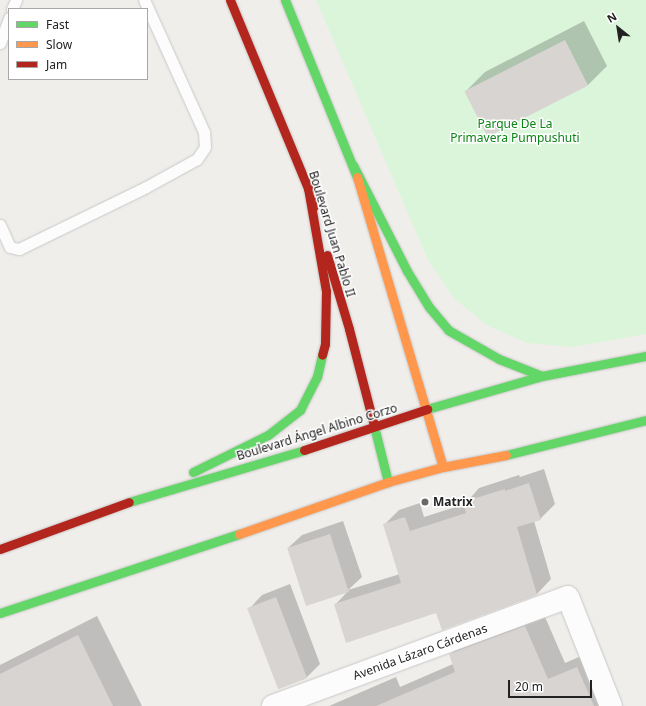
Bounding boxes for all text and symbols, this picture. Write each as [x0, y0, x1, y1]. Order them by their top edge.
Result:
legend [8, 8, 148, 80]
north arrow [598, 8, 638, 48]
text: N [604, 8, 619, 26]
text: Fast [46, 16, 69, 33]
text: Slow [46, 36, 72, 53]
text: Jam [46, 56, 67, 73]
park label: Parque De La Primavera Pumpushuti [450, 117, 580, 145]
street label: Boulevard Juan Pablo II [306, 169, 358, 299]
street label: Boulevard Ángel Albino Corzo [235, 401, 399, 463]
place label: Matrix [433, 495, 473, 509]
marker: Matrix [420, 497, 430, 507]
street label: Avenida Lázaro Cárdenas [351, 621, 489, 683]
scale bar [510, 672, 594, 698]
text: 20 m [515, 678, 543, 695]

